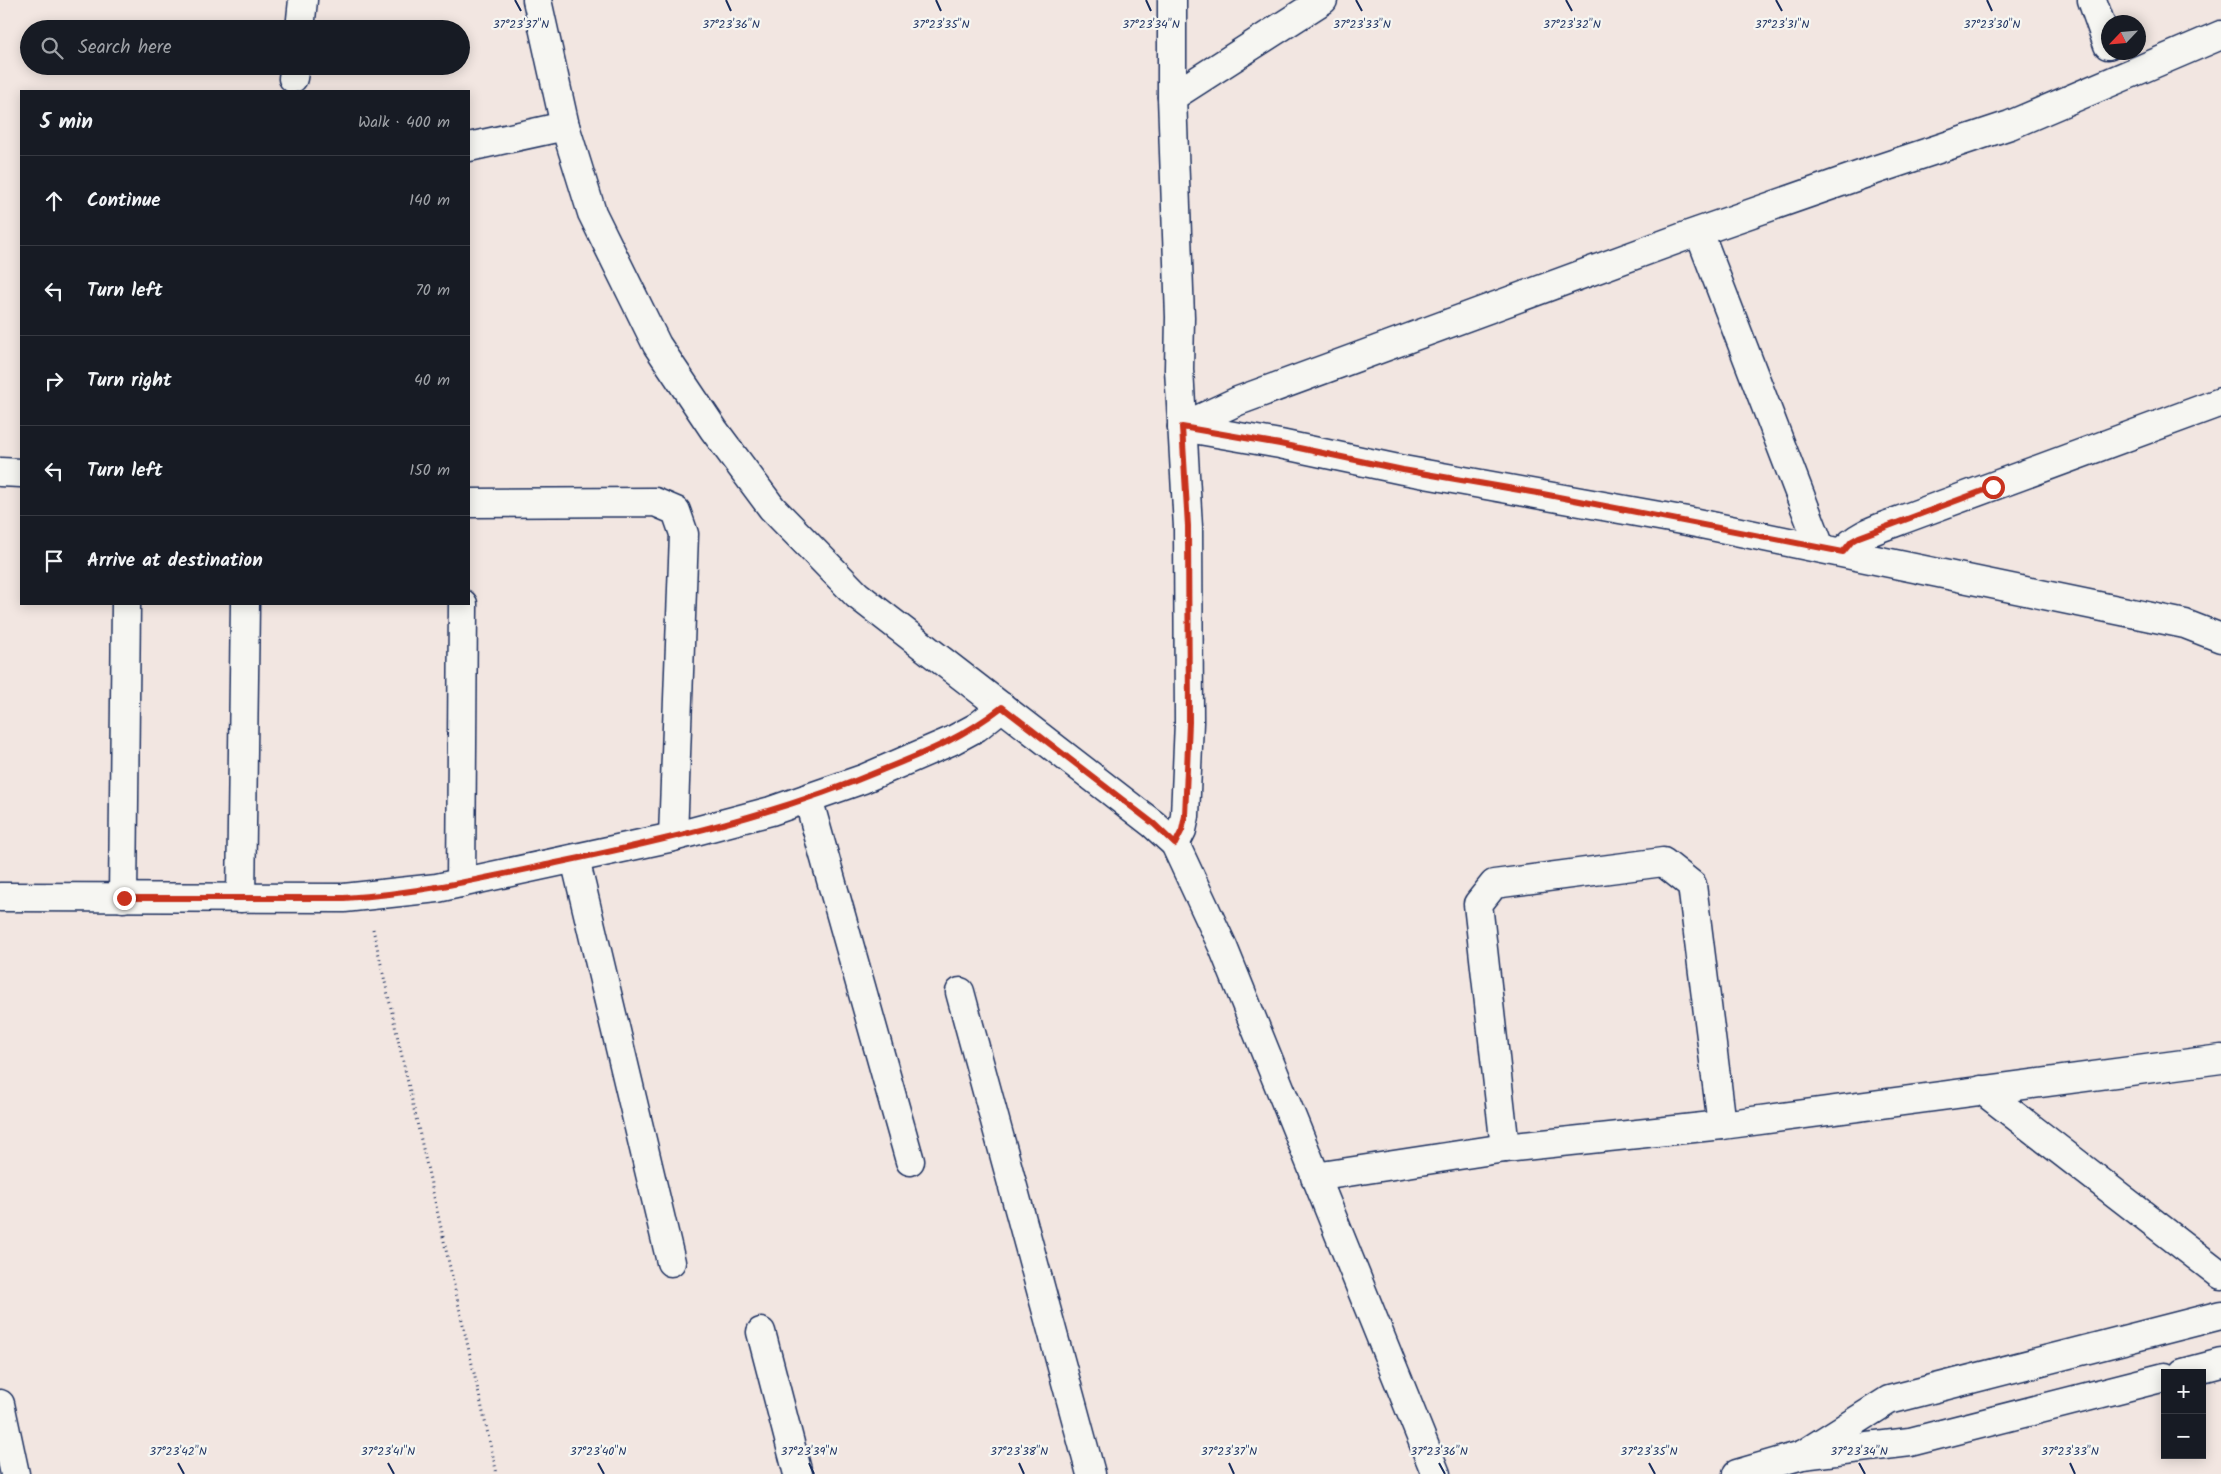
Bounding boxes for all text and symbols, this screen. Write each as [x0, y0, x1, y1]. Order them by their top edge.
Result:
text: 37°23'37"N [493, 15, 549, 34]
text: 37°23'36"N [702, 15, 760, 34]
text: 37°23'35"N [912, 15, 970, 34]
text: 37°23'34"N [1122, 15, 1180, 34]
text: 37°23'33"N [1333, 15, 1391, 34]
text: 37°23'32"N [1543, 15, 1601, 34]
text: 37°23'31"N [1755, 15, 1809, 34]
text: 37°23'30"N [1964, 15, 2020, 34]
north arrow [2101, 15, 2146, 60]
search box [20, 20, 470, 75]
text: Search here [78, 33, 172, 63]
icon: search [38, 34, 66, 62]
text: 5 min [40, 106, 93, 139]
text: Walk · 400 m [358, 110, 450, 135]
text: Continue [87, 186, 160, 216]
icon: ahead [40, 187, 68, 215]
text: 140 m [409, 188, 450, 213]
text: Turn left [87, 276, 162, 306]
icon: left [40, 277, 68, 305]
text: 70 m [415, 278, 450, 303]
text: Turn right [87, 366, 172, 396]
icon: right [40, 367, 68, 395]
text: 40 m [414, 368, 450, 393]
text: Turn left [87, 456, 162, 486]
icon: left [40, 457, 68, 485]
text: 150 m [409, 458, 450, 483]
route start [1982, 476, 2005, 499]
text: Arrive at destination [87, 546, 263, 576]
icon: arrive [40, 547, 68, 575]
route end [113, 887, 136, 910]
map controls [2161, 1369, 2206, 1459]
button: + [2161, 1369, 2206, 1414]
button: − [2161, 1414, 2206, 1459]
text: 37°23'42"N [149, 1442, 207, 1461]
text: 37°23'41"N [361, 1442, 415, 1461]
text: 37°23'40"N [570, 1442, 626, 1461]
text: 37°23'39"N [781, 1442, 837, 1461]
text: 37°23'38"N [990, 1442, 1048, 1461]
text: 37°23'37"N [1201, 1442, 1257, 1461]
text: 37°23'36"N [1410, 1442, 1468, 1461]
text: 37°23'35"N [1620, 1442, 1678, 1461]
text: 37°23'34"N [1830, 1442, 1888, 1461]
text: 37°23'33"N [2041, 1442, 2099, 1461]

